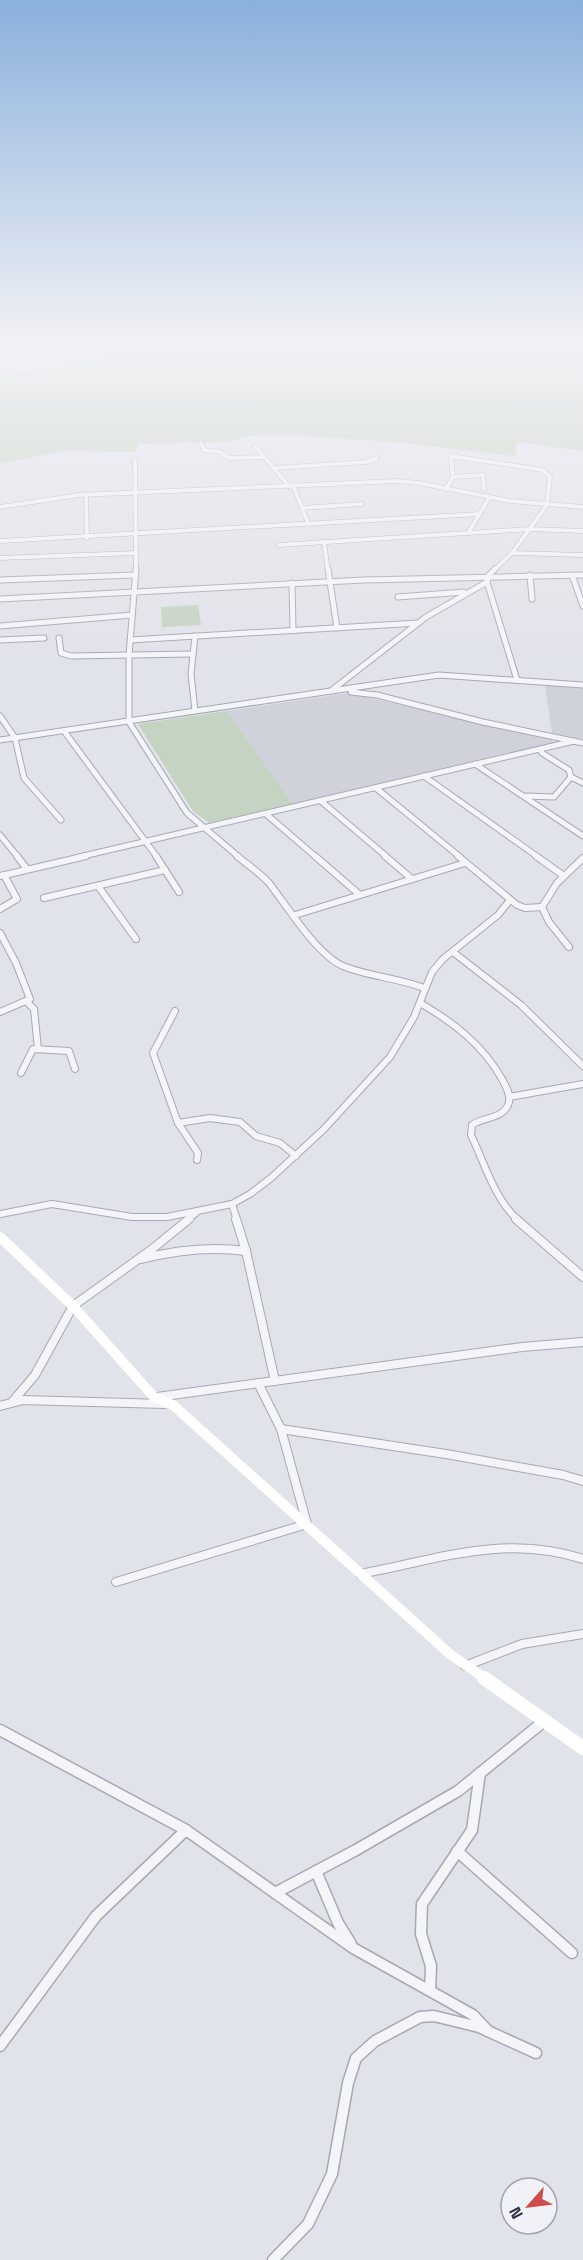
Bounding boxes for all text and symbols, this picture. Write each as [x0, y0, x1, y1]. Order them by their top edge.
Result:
north arrow [499, 2176, 559, 2236]
text: N [504, 2203, 528, 2222]

